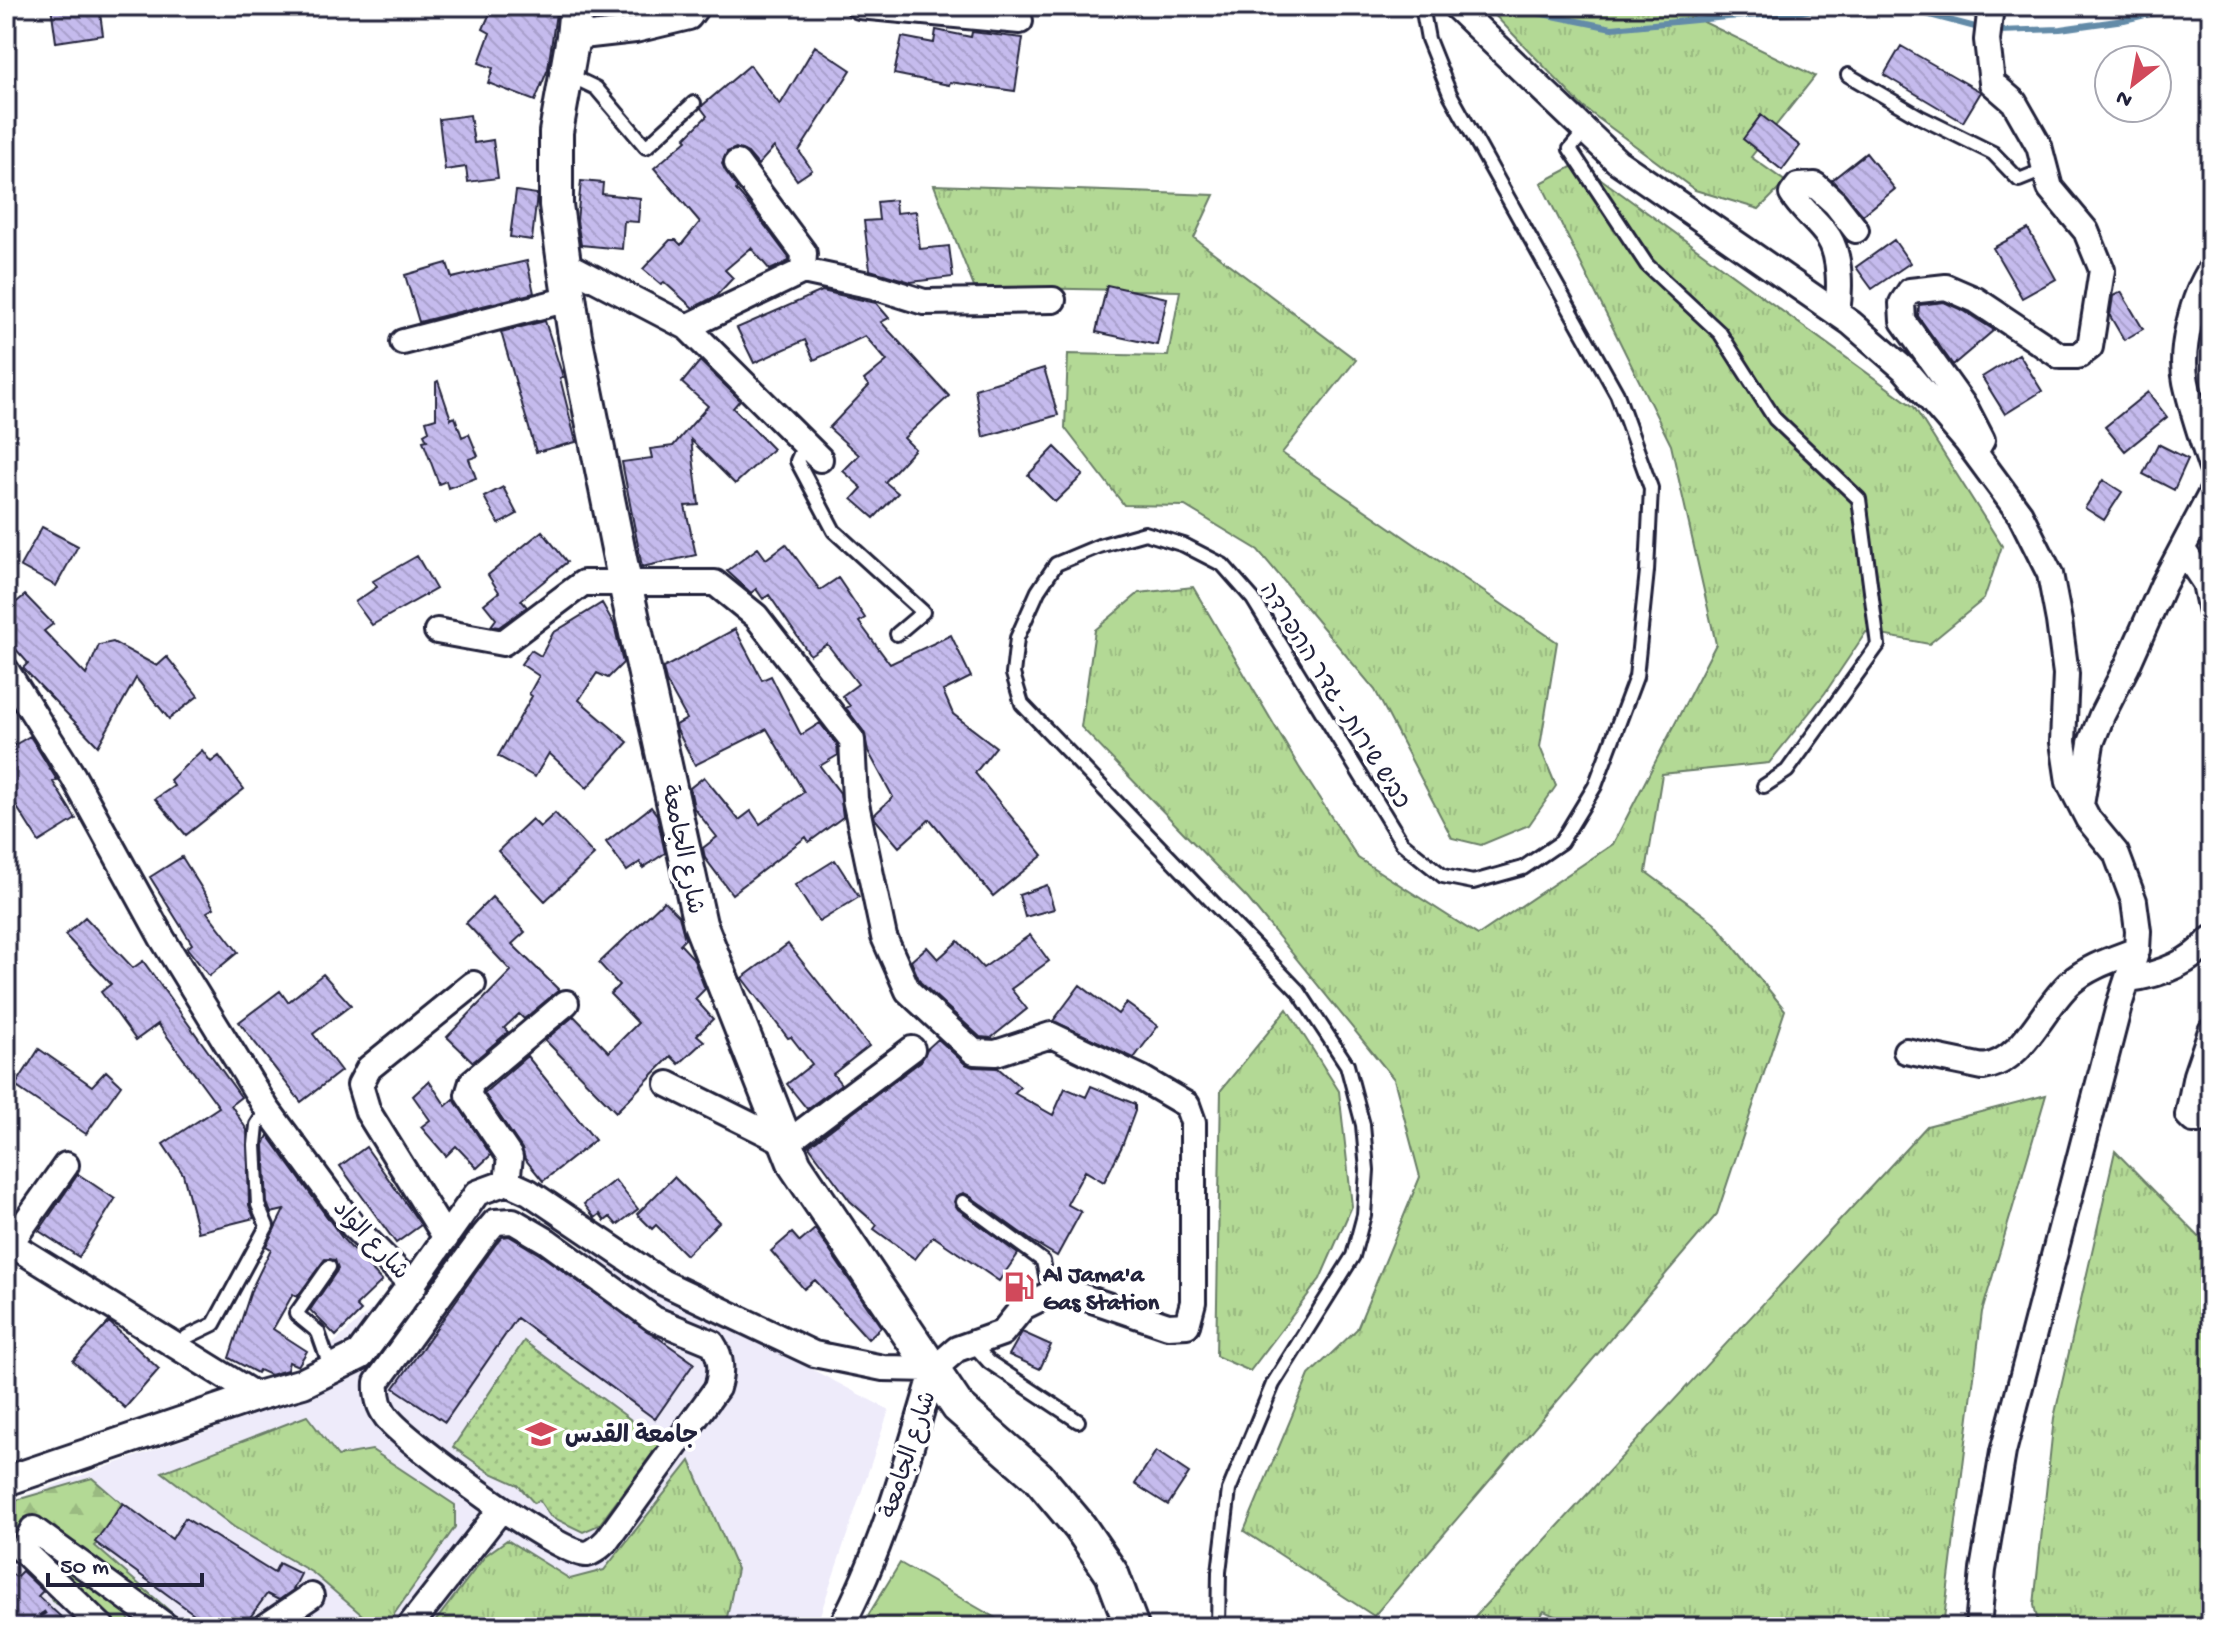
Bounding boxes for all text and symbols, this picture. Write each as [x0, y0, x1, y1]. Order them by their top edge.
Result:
north arrow [2093, 44, 2173, 124]
text: N [2112, 83, 2138, 113]
street label: כביש שירות - גדר ההפרדה [1252, 578, 1415, 815]
street label: شارع الجامعة [653, 782, 708, 917]
street label: شارع الواد [325, 1195, 414, 1287]
place label: Al Jama'a Gas Station [1042, 1262, 1160, 1319]
fuel station icon: Al Jama'a Gas Station [1002, 1270, 1036, 1304]
street label: شارع الجامعة [876, 1388, 945, 1522]
school or university icon: جامعة القدس [524, 1417, 558, 1451]
place label: جامعة القدس [565, 1422, 698, 1452]
scale bar [48, 1537, 202, 1587]
text: 50 m [60, 1554, 109, 1583]

